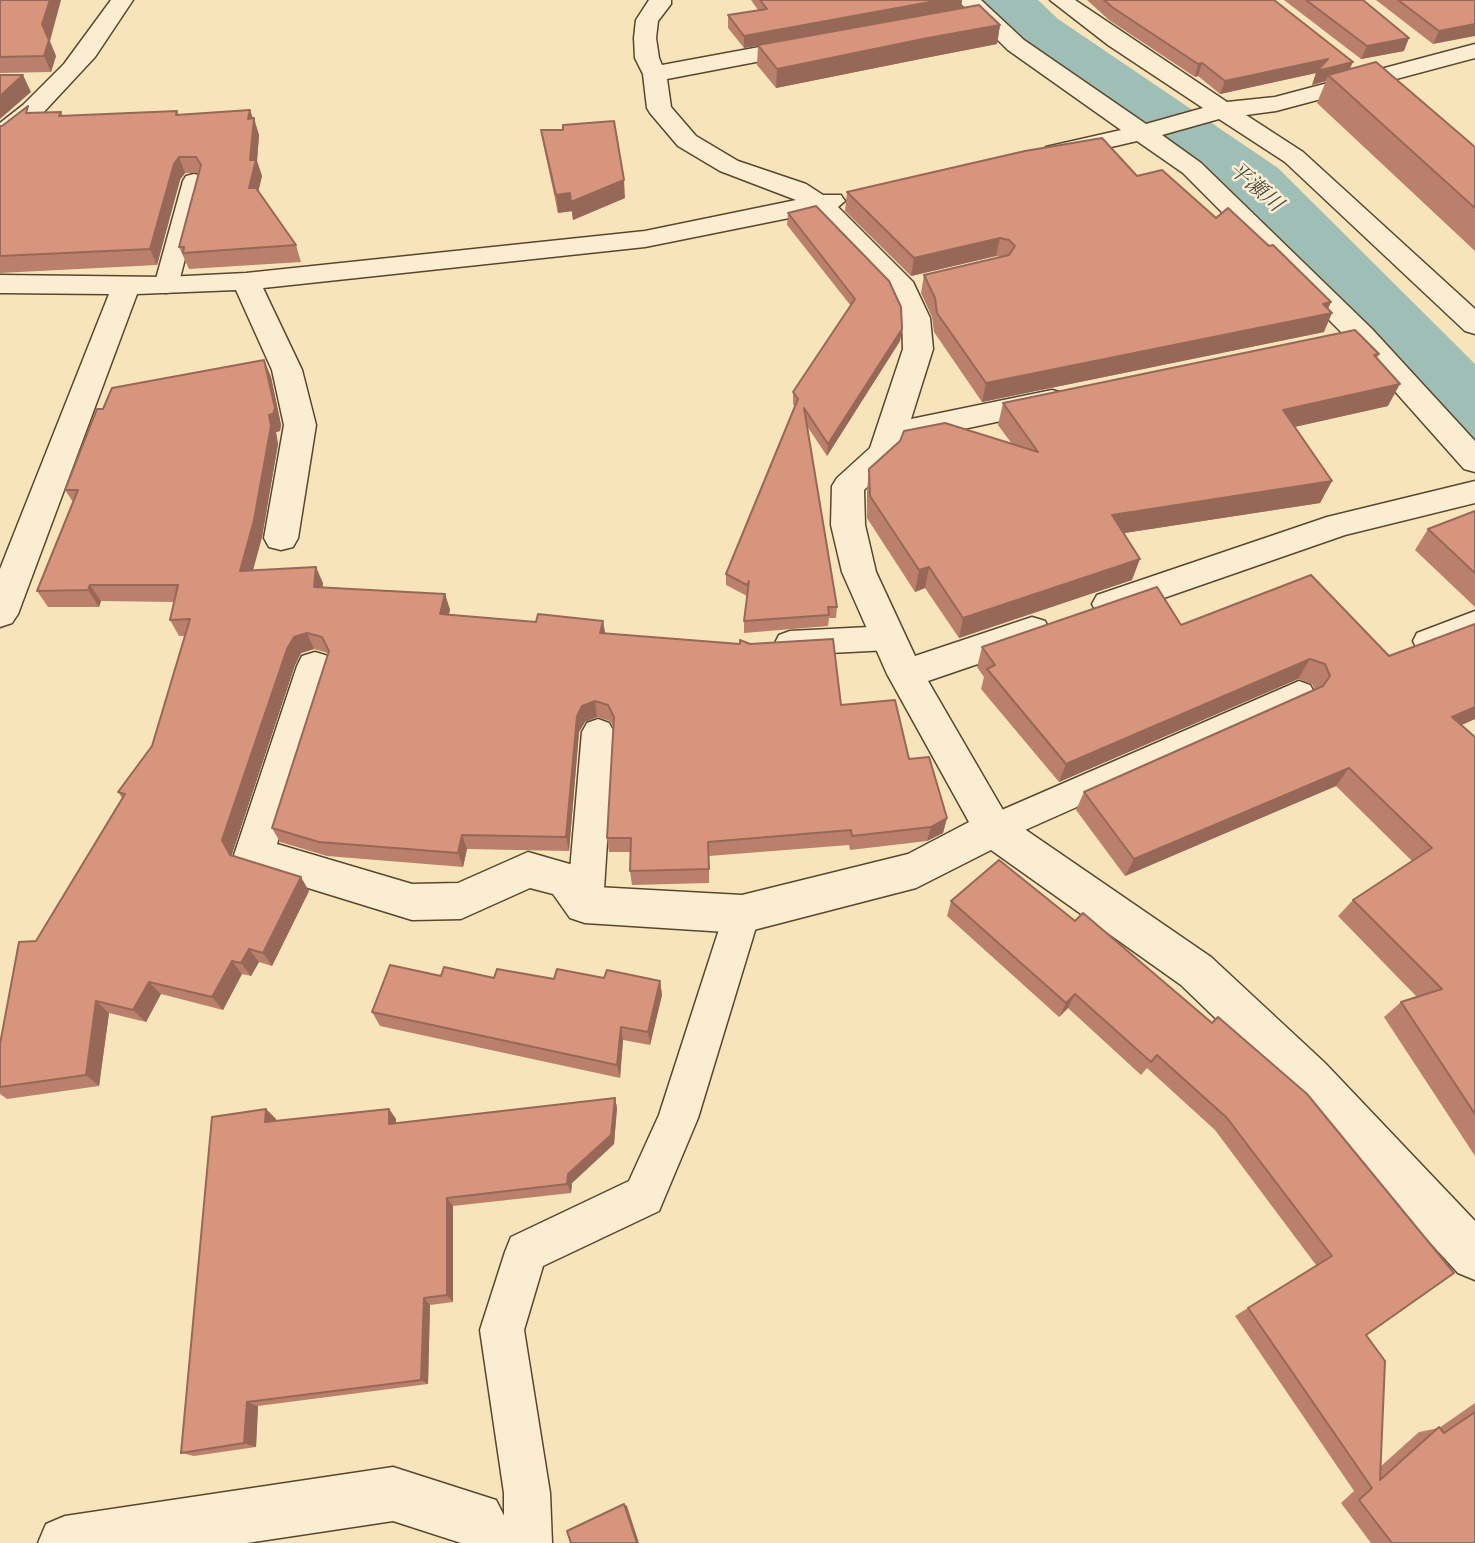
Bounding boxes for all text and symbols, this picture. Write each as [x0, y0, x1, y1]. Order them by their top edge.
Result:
water label: 平瀬川 [1222, 159, 1286, 219]

